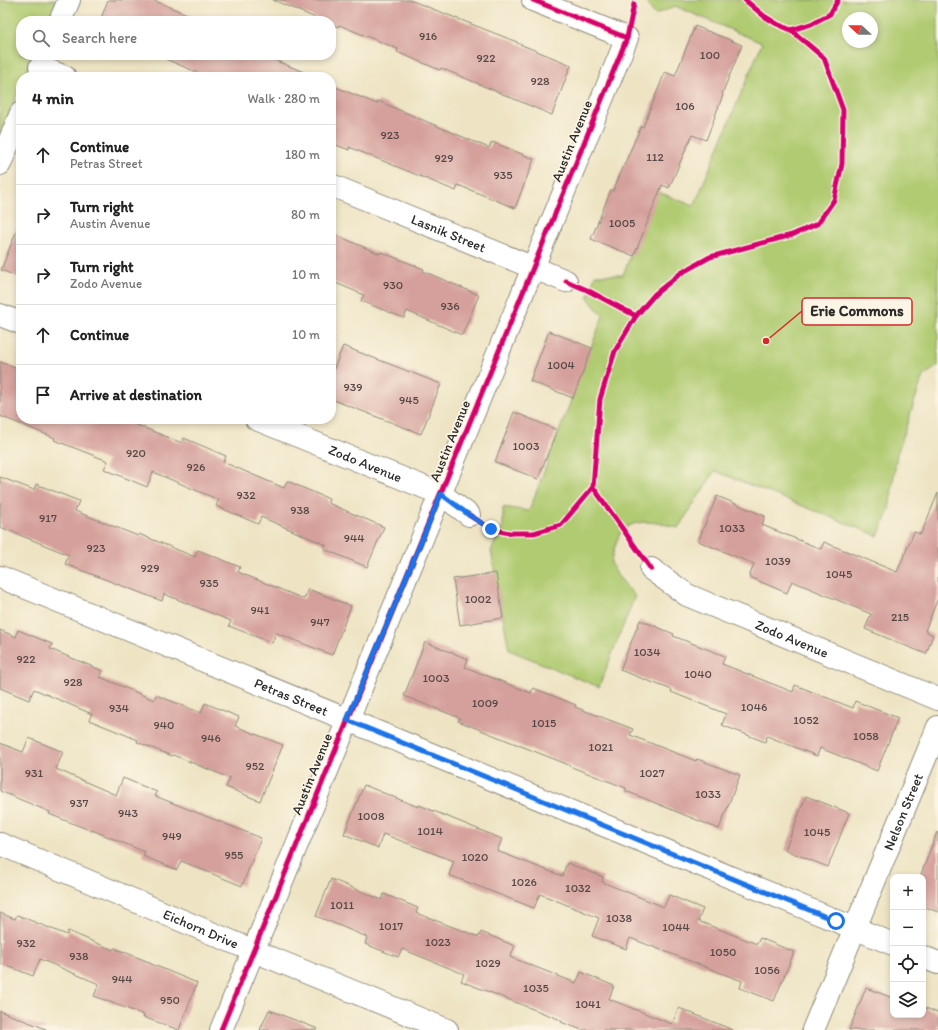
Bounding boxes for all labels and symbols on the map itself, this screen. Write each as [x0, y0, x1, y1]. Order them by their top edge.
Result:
north arrow [842, 12, 878, 48]
house number: 916 [419, 29, 437, 43]
house number: 100 [700, 48, 720, 62]
house number: 922 [477, 51, 496, 65]
house number: 928 [530, 74, 550, 88]
street label: Austin Avenue [548, 97, 596, 184]
house number: 106 [675, 99, 695, 113]
house number: 923 [380, 128, 400, 142]
house number: 112 [646, 150, 664, 164]
house number: 929 [435, 151, 453, 165]
house number: 935 [493, 168, 513, 182]
street label: Lasnik Street [409, 210, 488, 256]
house number: 1005 [609, 216, 635, 230]
house number: 930 [383, 278, 403, 292]
callout: Erie Commons [802, 298, 912, 325]
house number: 936 [440, 299, 460, 313]
text: Erie Commons [810, 302, 904, 320]
house number: 1004 [547, 358, 575, 372]
house number: 939 [343, 380, 363, 394]
house number: 945 [399, 393, 419, 407]
street label: Austin Avenue [426, 397, 474, 484]
house number: 1003 [513, 439, 540, 453]
street label: Zodo Avenue [326, 441, 405, 486]
house number: 920 [126, 446, 146, 460]
house number: 926 [187, 460, 205, 474]
house number: 932 [236, 488, 256, 502]
house number: 938 [290, 503, 310, 517]
house number: 917 [39, 511, 57, 525]
route end [482, 520, 500, 538]
house number: 1033 [719, 521, 745, 535]
house number: 944 [344, 531, 364, 545]
house number: 923 [86, 541, 106, 555]
house number: 1039 [765, 554, 791, 568]
house number: 929 [141, 561, 159, 575]
house number: 1045 [826, 567, 852, 581]
house number: 935 [199, 576, 219, 590]
house number: 1002 [465, 592, 492, 606]
house number: 941 [250, 603, 270, 617]
house number: 215 [891, 610, 909, 624]
house number: 947 [310, 615, 330, 629]
street label: Zodo Avenue [753, 616, 831, 661]
house number: 1034 [634, 645, 660, 659]
house number: 922 [17, 652, 36, 666]
house number: 1040 [684, 667, 712, 681]
house number: 1003 [423, 671, 450, 685]
street label: Petras Street [252, 674, 331, 719]
house number: 928 [63, 675, 83, 689]
house number: 1009 [472, 696, 498, 710]
house number: 1046 [741, 700, 767, 714]
house number: 934 [109, 701, 129, 715]
house number: 1052 [793, 713, 819, 727]
house number: 1015 [532, 716, 556, 730]
house number: 940 [154, 718, 174, 732]
house number: 1058 [853, 729, 879, 743]
street label: Austin Avenue [288, 730, 336, 817]
house number: 946 [201, 731, 221, 745]
house number: 1021 [589, 740, 614, 754]
house number: 952 [246, 759, 265, 773]
house number: 931 [25, 766, 44, 780]
house number: 1027 [639, 766, 665, 780]
street label: Nelson Street [880, 771, 926, 853]
house number: 1033 [695, 787, 721, 801]
house number: 937 [70, 796, 88, 810]
house number: 943 [118, 806, 138, 820]
house number: 1008 [358, 809, 385, 823]
house number: 1014 [417, 824, 443, 838]
house number: 1045 [804, 825, 830, 839]
house number: 949 [162, 829, 182, 843]
house number: 955 [225, 848, 243, 862]
house number: 1020 [462, 850, 488, 864]
house number: 1026 [511, 875, 537, 889]
house number: 1032 [565, 881, 592, 895]
house number: 1011 [330, 898, 354, 912]
street label: Eichorn Drive [161, 905, 241, 952]
house number: 1038 [606, 911, 632, 925]
route start [827, 912, 845, 930]
house number: 1017 [379, 919, 403, 933]
house number: 1044 [662, 920, 690, 934]
house number: 1023 [425, 935, 451, 949]
house number: 932 [16, 936, 36, 950]
house number: 1050 [710, 945, 736, 959]
house number: 938 [69, 949, 89, 963]
house number: 1029 [475, 956, 501, 970]
house number: 1056 [754, 963, 780, 977]
house number: 944 [112, 972, 132, 986]
house number: 1035 [523, 981, 549, 995]
house number: 950 [160, 993, 180, 1007]
house number: 1041 [575, 997, 601, 1011]

